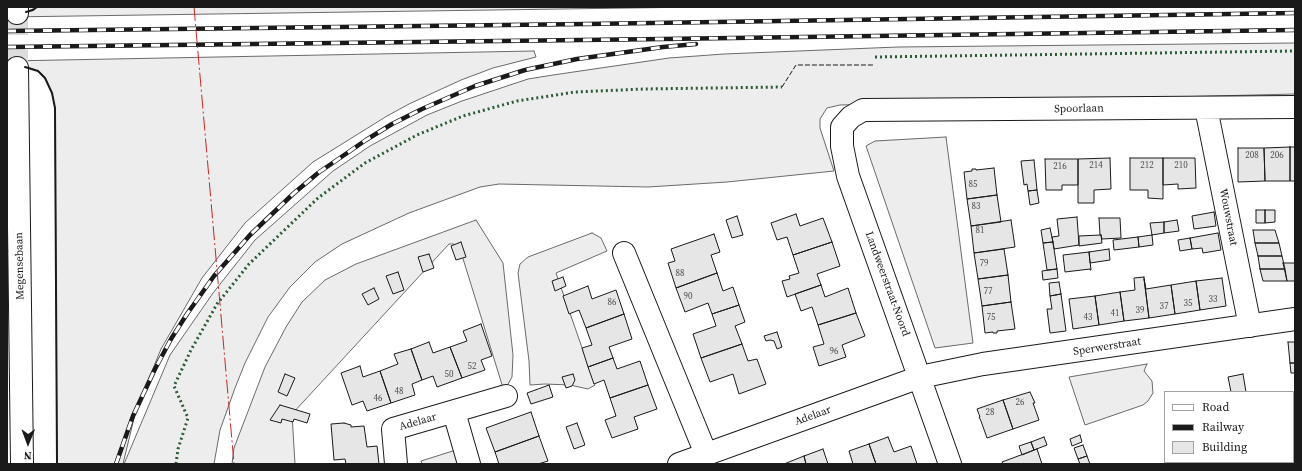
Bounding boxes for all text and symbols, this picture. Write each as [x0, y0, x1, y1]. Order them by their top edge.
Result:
street label: Spoorlaan [1054, 102, 1104, 116]
house number: 208 [1245, 151, 1259, 161]
house number: 206 [1270, 151, 1284, 161]
house number: 214 [1089, 161, 1103, 171]
house number: 212 [1140, 161, 1154, 171]
house number: 210 [1174, 161, 1188, 171]
house number: 216 [1053, 162, 1067, 172]
house number: 85 [969, 180, 977, 190]
street label: Wouwstraat [1216, 187, 1240, 247]
house number: 83 [972, 202, 980, 212]
house number: 81 [976, 226, 984, 236]
street label: Landweerstraat-Noord [862, 230, 912, 338]
street label: Megensebaan [13, 232, 27, 300]
house number: 79 [980, 259, 988, 269]
house number: 88 [676, 269, 684, 279]
house number: 77 [984, 287, 992, 297]
house number: 90 [684, 292, 692, 302]
house number: 33 [1209, 295, 1217, 305]
house number: 86 [608, 298, 616, 308]
house number: 35 [1184, 299, 1192, 309]
house number: 37 [1160, 302, 1168, 312]
house number: 39 [1136, 306, 1144, 316]
house number: 41 [1111, 309, 1119, 319]
house number: 75 [987, 313, 995, 323]
house number: 43 [1084, 313, 1092, 323]
street label: Sperwerstraat [1072, 335, 1142, 359]
house number: 96 [830, 347, 838, 357]
house number: 52 [468, 362, 476, 372]
house number: 50 [445, 370, 453, 380]
house number: 48 [395, 387, 403, 397]
legend [1164, 391, 1294, 463]
house number: 46 [374, 394, 382, 404]
house number: 26 [1016, 398, 1024, 408]
text: Road [1202, 399, 1229, 415]
street label: Adelaar [793, 403, 833, 429]
house number: 28 [986, 408, 994, 418]
street label: Adelaar [398, 410, 438, 434]
text: Railway [1202, 419, 1244, 435]
north arrow [8, 423, 48, 463]
text: Building [1202, 439, 1247, 455]
text: N [24, 448, 32, 463]

